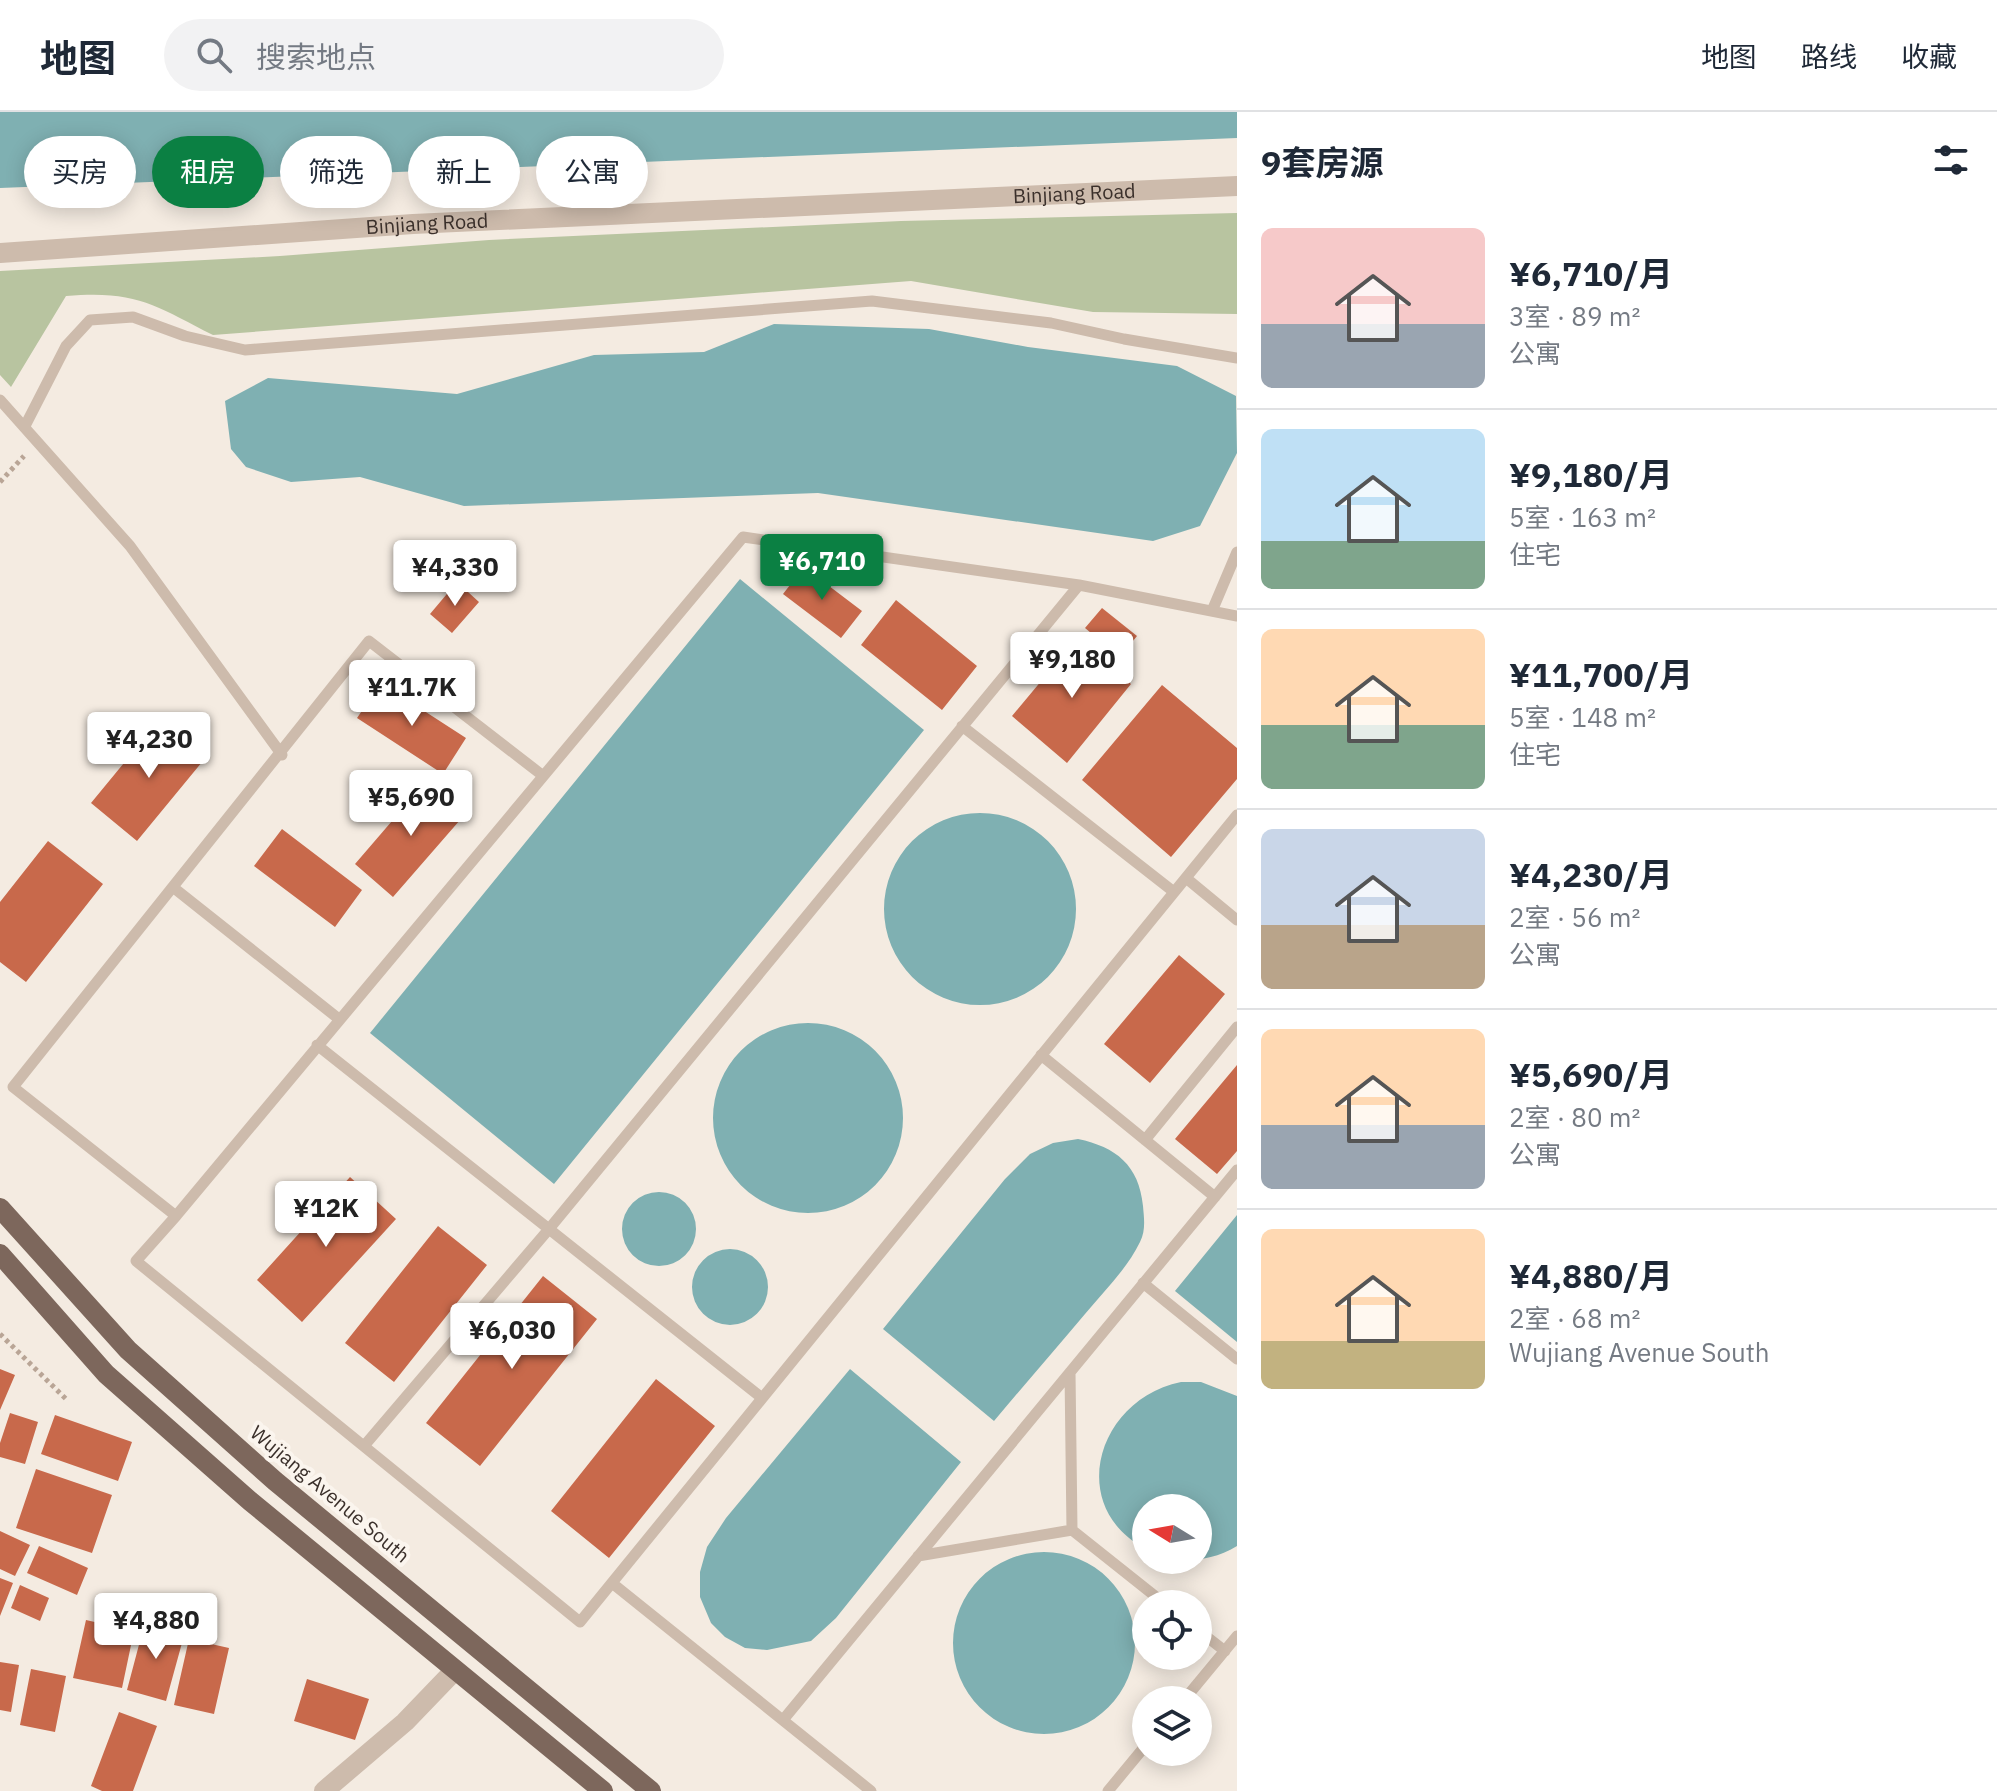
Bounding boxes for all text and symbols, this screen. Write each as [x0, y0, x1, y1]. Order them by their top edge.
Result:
search box [164, 19, 724, 91]
text: 地图 [40, 33, 116, 82]
icon: search [192, 33, 236, 77]
text: 搜索地点 [256, 37, 376, 76]
text: 地图 [1701, 38, 1757, 75]
text: 路线 [1801, 38, 1857, 75]
text: 收藏 [1901, 38, 1957, 75]
chip: 买房 [24, 136, 136, 208]
chip: 租房 [152, 136, 264, 208]
chip: 筛选 [280, 136, 392, 208]
chip: 新上 [408, 136, 520, 208]
chip: 公寓 [536, 136, 648, 208]
icon: filters [1929, 138, 1973, 182]
text: 9套房源 [1261, 140, 1383, 184]
street label: Binjiang Road [1012, 177, 1136, 209]
street label: Binjiang Road [365, 207, 489, 240]
text: ¥6,710/月 [1509, 251, 1673, 295]
icon: home [1325, 260, 1421, 356]
text: 3室 · 89 m² [1509, 299, 1640, 333]
text: 公寓 [1509, 336, 1561, 370]
text: ¥9,180/月 [1509, 452, 1673, 496]
icon: home [1325, 461, 1421, 557]
text: 5室 · 163 m² [1509, 500, 1656, 534]
pin: ¥6,710 [757, 534, 887, 602]
text: 住宅 [1509, 537, 1561, 571]
pin: ¥4,330 [390, 540, 520, 608]
text: ¥6,710 [778, 543, 866, 577]
text: ¥4,330 [411, 549, 499, 583]
pin: ¥9,180 [1007, 632, 1137, 700]
text: ¥9,180 [1028, 641, 1116, 675]
text: ¥11,700/月 [1509, 652, 1693, 696]
pin: ¥11.7K [347, 660, 477, 728]
icon: home [1325, 661, 1421, 757]
text: ¥11.7K [367, 669, 457, 703]
text: 5室 · 148 m² [1509, 700, 1656, 734]
pin: ¥4,230 [84, 712, 214, 780]
text: ¥4,230 [105, 721, 193, 755]
text: 住宅 [1509, 737, 1561, 771]
pin: ¥5,690 [346, 770, 476, 838]
text: ¥5,690 [367, 779, 455, 813]
text: ¥4,230/月 [1509, 852, 1673, 896]
icon: home [1325, 861, 1421, 957]
text: 2室 · 56 m² [1509, 900, 1640, 934]
text: 公寓 [1509, 937, 1561, 971]
text: ¥5,690/月 [1509, 1052, 1673, 1096]
icon: home [1325, 1061, 1421, 1157]
text: 2室 · 80 m² [1509, 1100, 1640, 1134]
text: 公寓 [1509, 1137, 1561, 1171]
pin: ¥12K [279, 1181, 373, 1249]
text: ¥12K [293, 1190, 359, 1224]
text: ¥4,880/月 [1509, 1253, 1673, 1297]
icon: home [1325, 1261, 1421, 1357]
text: 2室 · 68 m² [1509, 1301, 1640, 1335]
pin: ¥6,030 [447, 1303, 577, 1371]
text: ¥6,030 [468, 1312, 556, 1346]
text: Wujiang Avenue South [1509, 1335, 1770, 1369]
street label: Wujiang Avenue South [245, 1419, 416, 1568]
north arrow [1132, 1494, 1212, 1574]
map controls [1132, 1494, 1212, 1766]
button: locate [1132, 1590, 1212, 1670]
pin: ¥4,880 [91, 1593, 221, 1661]
text: ¥4,880 [112, 1602, 200, 1636]
button: layers [1132, 1686, 1212, 1766]

